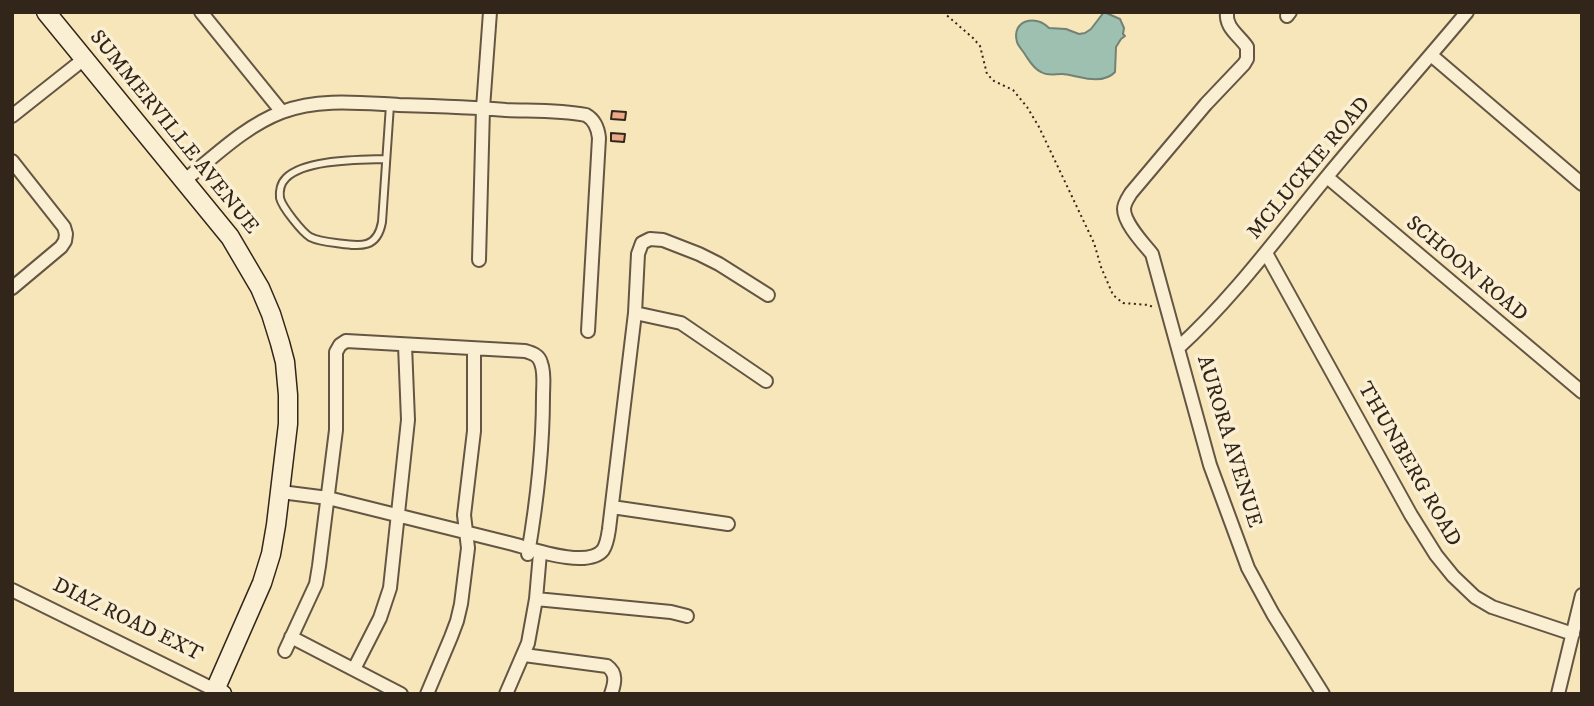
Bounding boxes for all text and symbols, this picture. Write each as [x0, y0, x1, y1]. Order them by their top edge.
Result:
street label: SUMMERVILLE AVENUE [83, 26, 263, 240]
street label: MCLUCKIE ROAD [1243, 93, 1377, 245]
street label: SCHOON ROAD [1400, 212, 1532, 328]
street label: AURORA AVENUE [1190, 353, 1266, 531]
street label: THUNBERG ROAD [1351, 378, 1465, 552]
street label: DIAZ ROAD EXT [48, 574, 206, 668]

